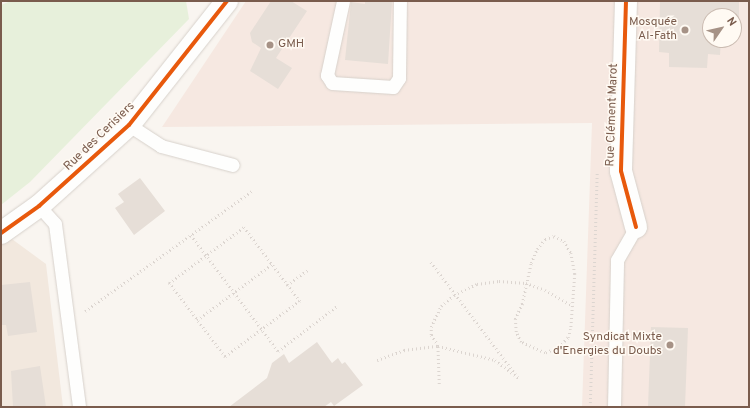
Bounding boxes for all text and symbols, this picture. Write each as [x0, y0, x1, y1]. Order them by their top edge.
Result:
north arrow [702, 8, 742, 48]
text: N [723, 15, 739, 29]
place label: Mosquée Al-Fath [629, 16, 677, 44]
marker: Mosquée Al-Fath [680, 25, 690, 35]
place label: GMH [278, 38, 304, 52]
marker: GMH [265, 40, 275, 50]
street label: Rue Clément Marot [604, 63, 622, 167]
street label: Rue des Cerisiers [62, 100, 138, 174]
place label: Syndicat Mixte d'Energies du Doubs [553, 331, 662, 359]
marker: Syndicat Mixte d'Energies du Doubs [665, 340, 675, 350]

